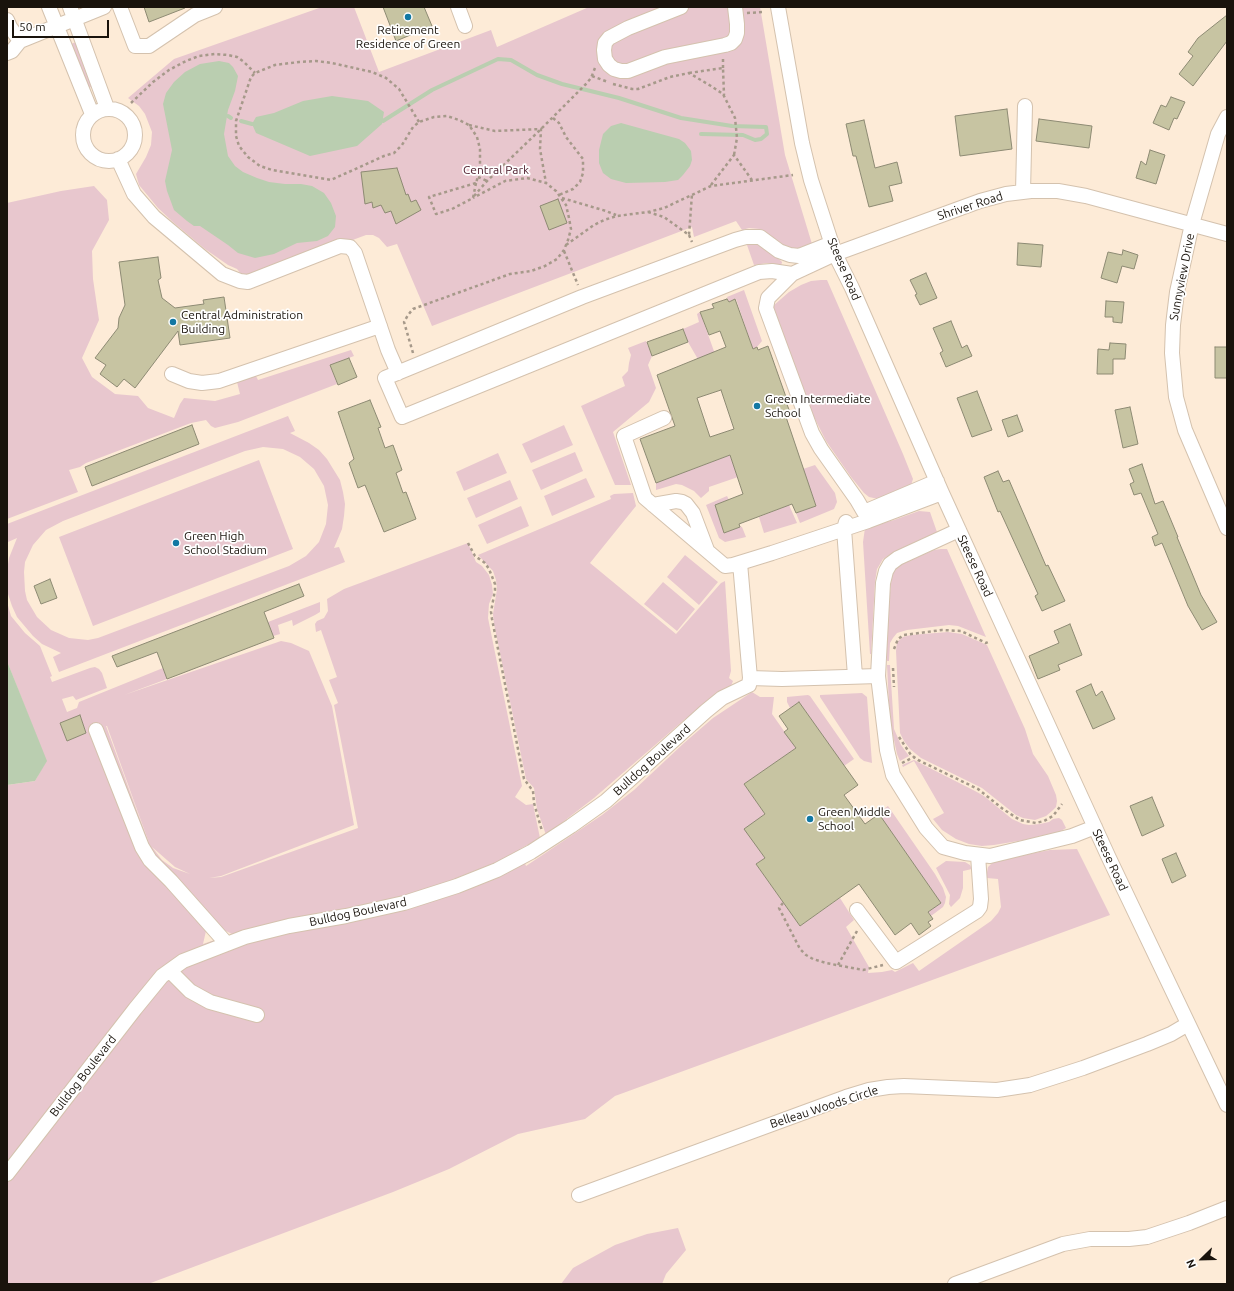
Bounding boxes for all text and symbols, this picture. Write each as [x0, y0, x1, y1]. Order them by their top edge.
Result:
scale bar [14, 12, 111, 38]
marker: Retirement Residence of Green [403, 12, 413, 22]
text: 50 m [19, 20, 46, 33]
place label: Retirement Residence of Green [356, 23, 460, 51]
park label: Central Park [463, 163, 529, 177]
street label: Shriver Road [935, 189, 1005, 223]
street label: Sunnyview Drive [1166, 232, 1198, 322]
street label: Steese Road [824, 236, 864, 302]
place label: Central Administration Building [181, 308, 303, 336]
marker: Central Administration Building [168, 317, 178, 327]
place label: Green Intermediate School [765, 392, 871, 420]
marker: Green Intermediate School [752, 401, 762, 411]
place label: Green High School Stadium [184, 529, 267, 557]
street label: Steese Road [954, 533, 996, 599]
marker: Green High School Stadium [171, 538, 181, 548]
street label: Bulldog Boulevard [610, 721, 694, 799]
place label: Green Middle School [818, 805, 890, 833]
marker: Green Middle School [805, 814, 815, 824]
street label: Steese Road [1089, 827, 1131, 893]
street label: Bulldog Boulevard [308, 895, 408, 929]
street label: Bulldog Boulevard [47, 1032, 119, 1120]
street label: Belleau Woods Circle [768, 1083, 880, 1131]
north arrow [1182, 1239, 1222, 1279]
text: N [1184, 1258, 1198, 1270]

